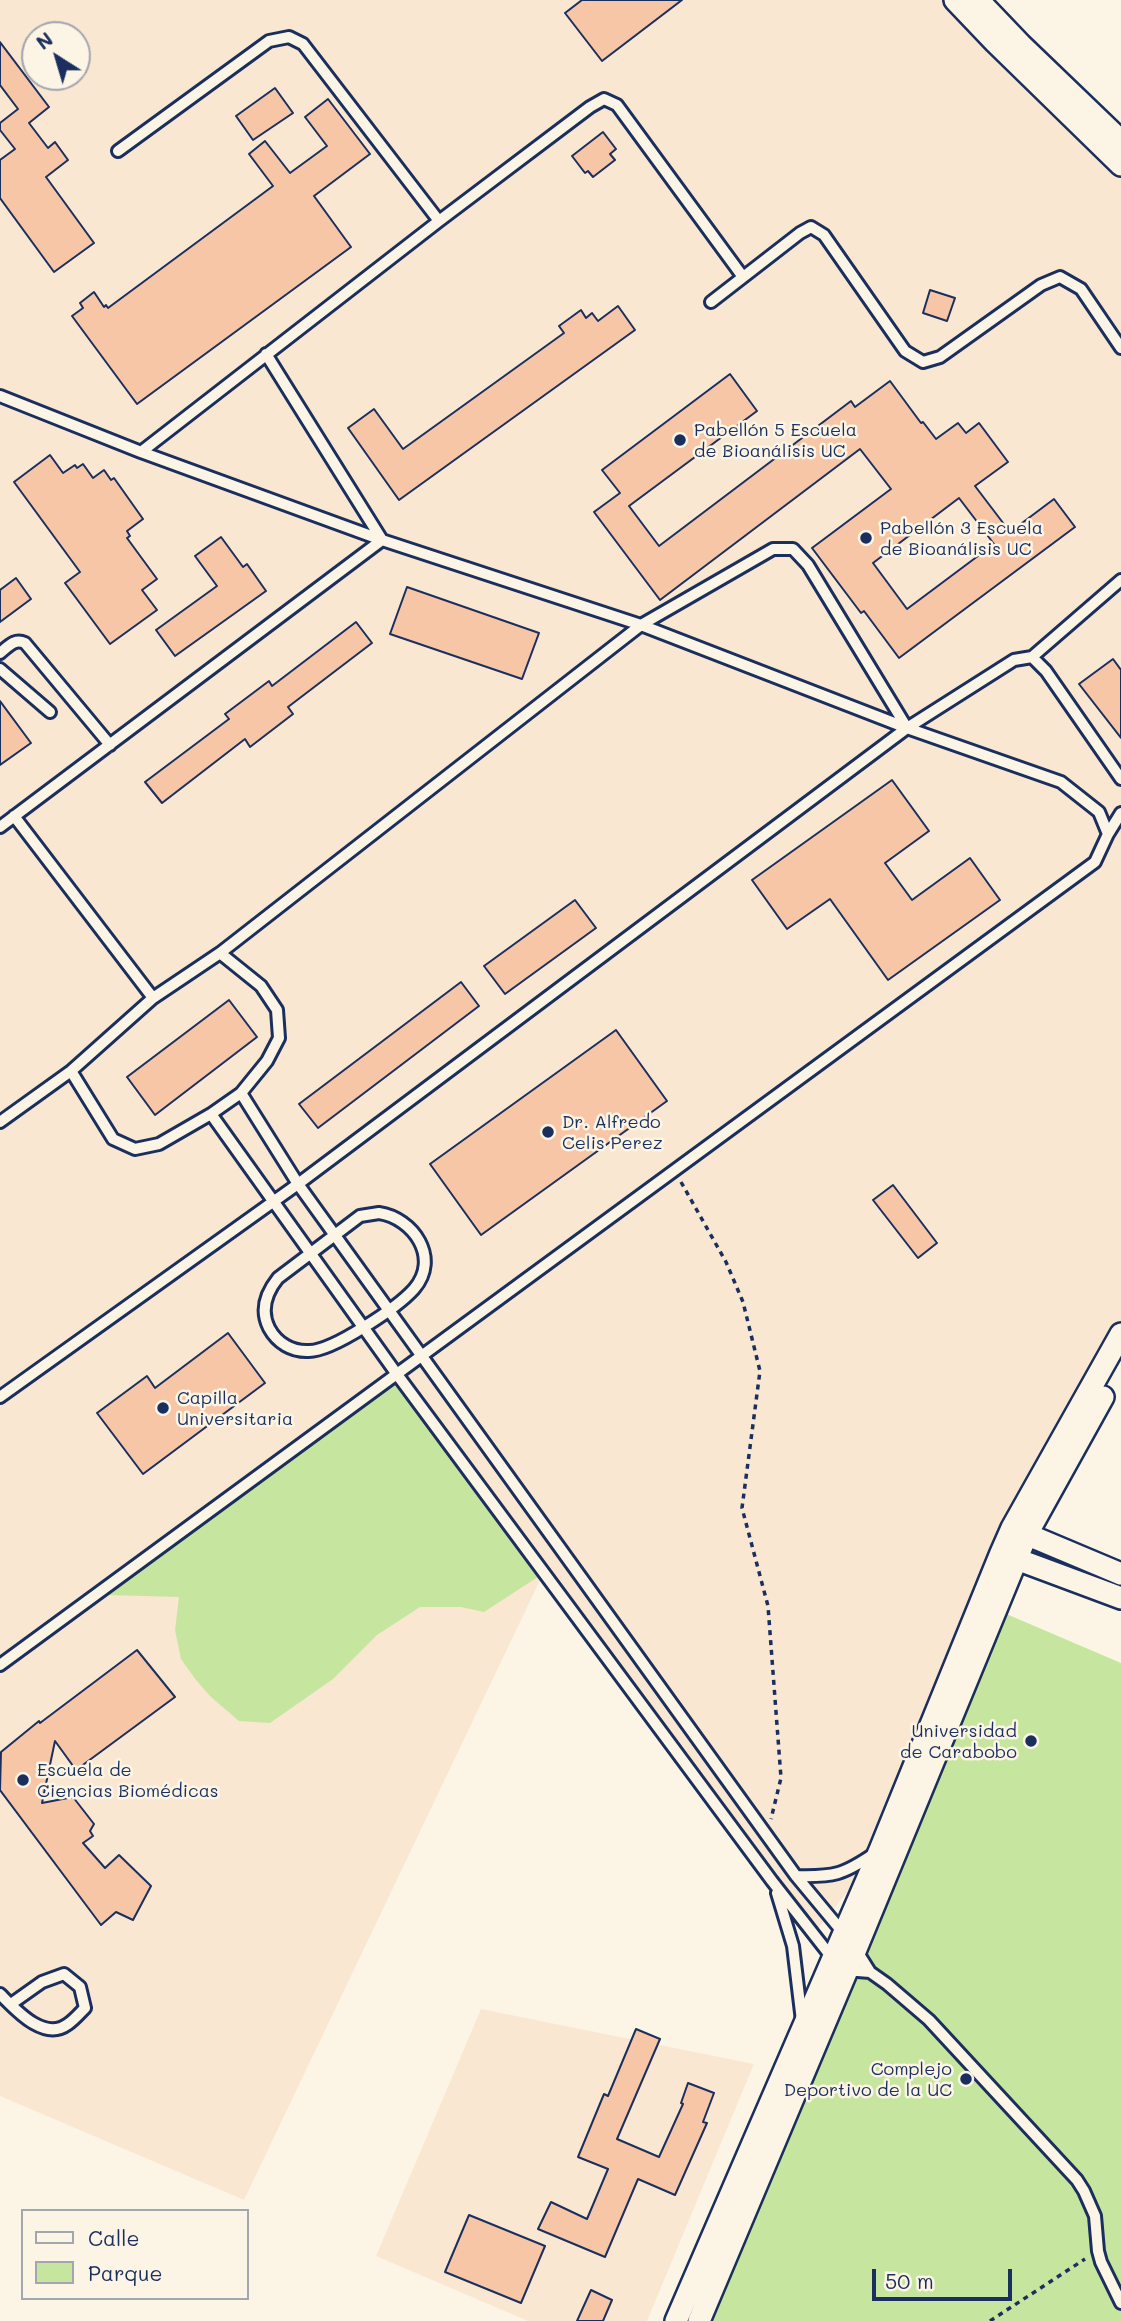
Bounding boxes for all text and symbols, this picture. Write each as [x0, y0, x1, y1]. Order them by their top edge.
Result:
north arrow [21, 21, 91, 91]
text: N [31, 26, 58, 55]
place label: Pabellón 5 Escuela de Bioanálisis UC [694, 419, 857, 462]
marker: Pabellón 5 Escuela de Bioanálisis UC [672, 432, 688, 448]
place label: Pabellón 3 Escuela de Bioanálisis UC [880, 517, 1043, 560]
marker: Pabellón 3 Escuela de Bioanálisis UC [858, 530, 874, 546]
place label: Dr. Alfredo Celis Perez [562, 1111, 663, 1154]
marker: Dr. Alfredo Celis Perez [540, 1124, 556, 1140]
place label: Capilla Universitaria [177, 1387, 293, 1430]
marker: Capilla Universitaria [155, 1400, 171, 1416]
place label: Universidad de Carabobo [900, 1720, 1017, 1762]
marker: Universidad de Carabobo [1023, 1733, 1039, 1749]
place label: Escuela de Ciencias Biomédicas [37, 1759, 219, 1802]
marker: Escuela de Ciencias Biomédicas [15, 1772, 31, 1788]
place label: Complejo Deportivo de la UC [784, 2058, 952, 2100]
marker: Complejo Deportivo de la UC [958, 2071, 974, 2087]
legend [21, 2209, 248, 2300]
text: Calle [88, 2224, 140, 2251]
scale bar [876, 2254, 1016, 2298]
text: Parque [88, 2259, 162, 2286]
text: 50 m [885, 2267, 934, 2294]

